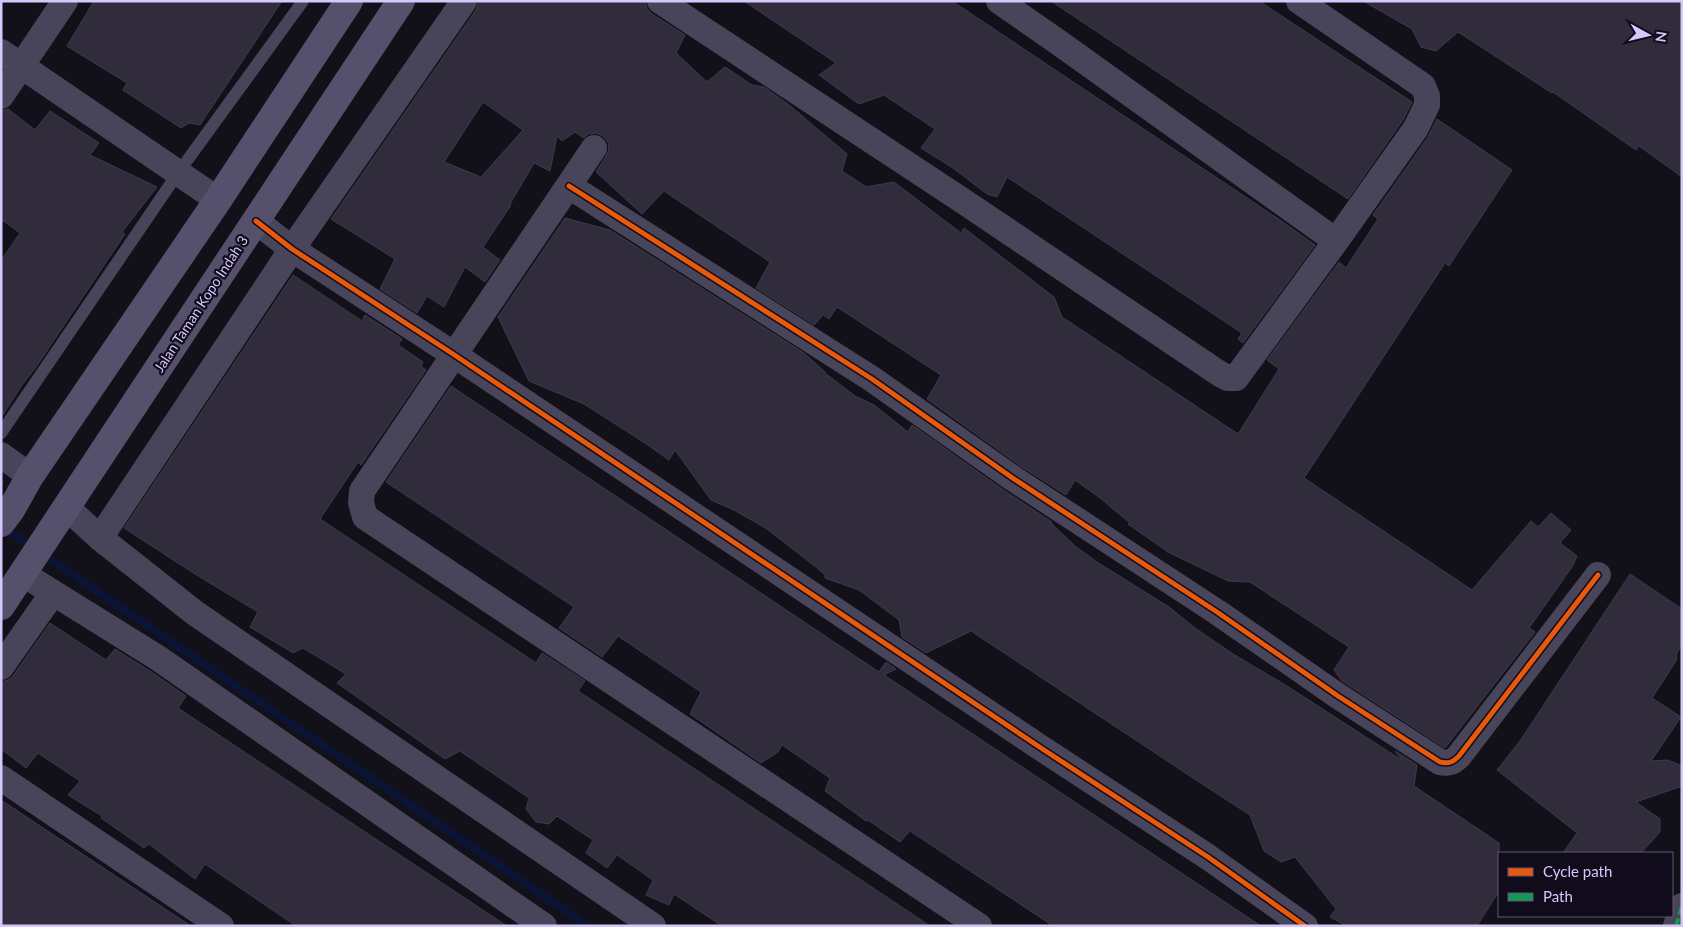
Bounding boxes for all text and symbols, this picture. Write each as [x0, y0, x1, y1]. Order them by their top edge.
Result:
north arrow [1623, 10, 1673, 60]
text: N [1652, 30, 1671, 43]
street label: Jalan Taman Kopo Indah 3 [150, 232, 251, 375]
legend [1498, 852, 1673, 917]
text: Cycle path [1543, 862, 1612, 880]
text: Path [1543, 887, 1573, 905]

